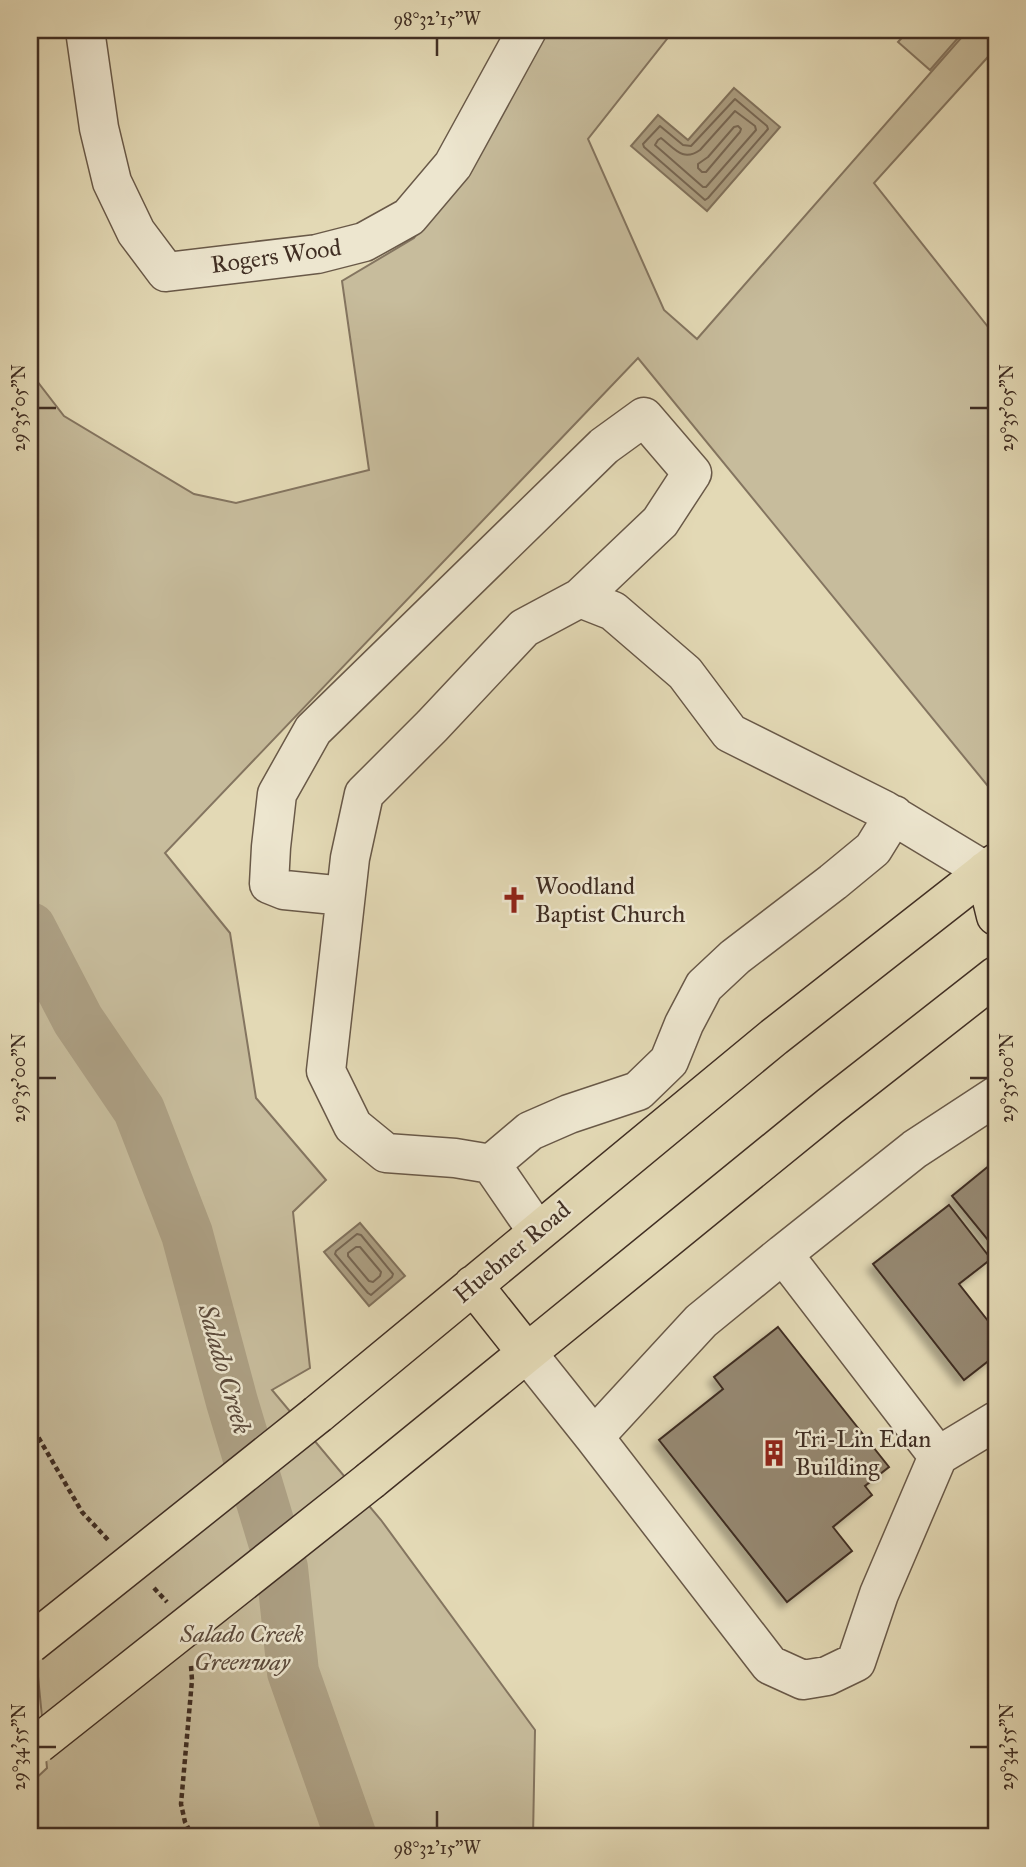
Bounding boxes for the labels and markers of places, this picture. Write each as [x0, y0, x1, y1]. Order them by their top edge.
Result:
place label: Woodland Baptist Church [535, 871, 685, 929]
church icon: Woodland Baptist Church [499, 885, 529, 915]
place label: Tri-Lin Edan Building [795, 1424, 931, 1482]
building icon: Tri-Lin Edan Building [759, 1438, 789, 1468]

